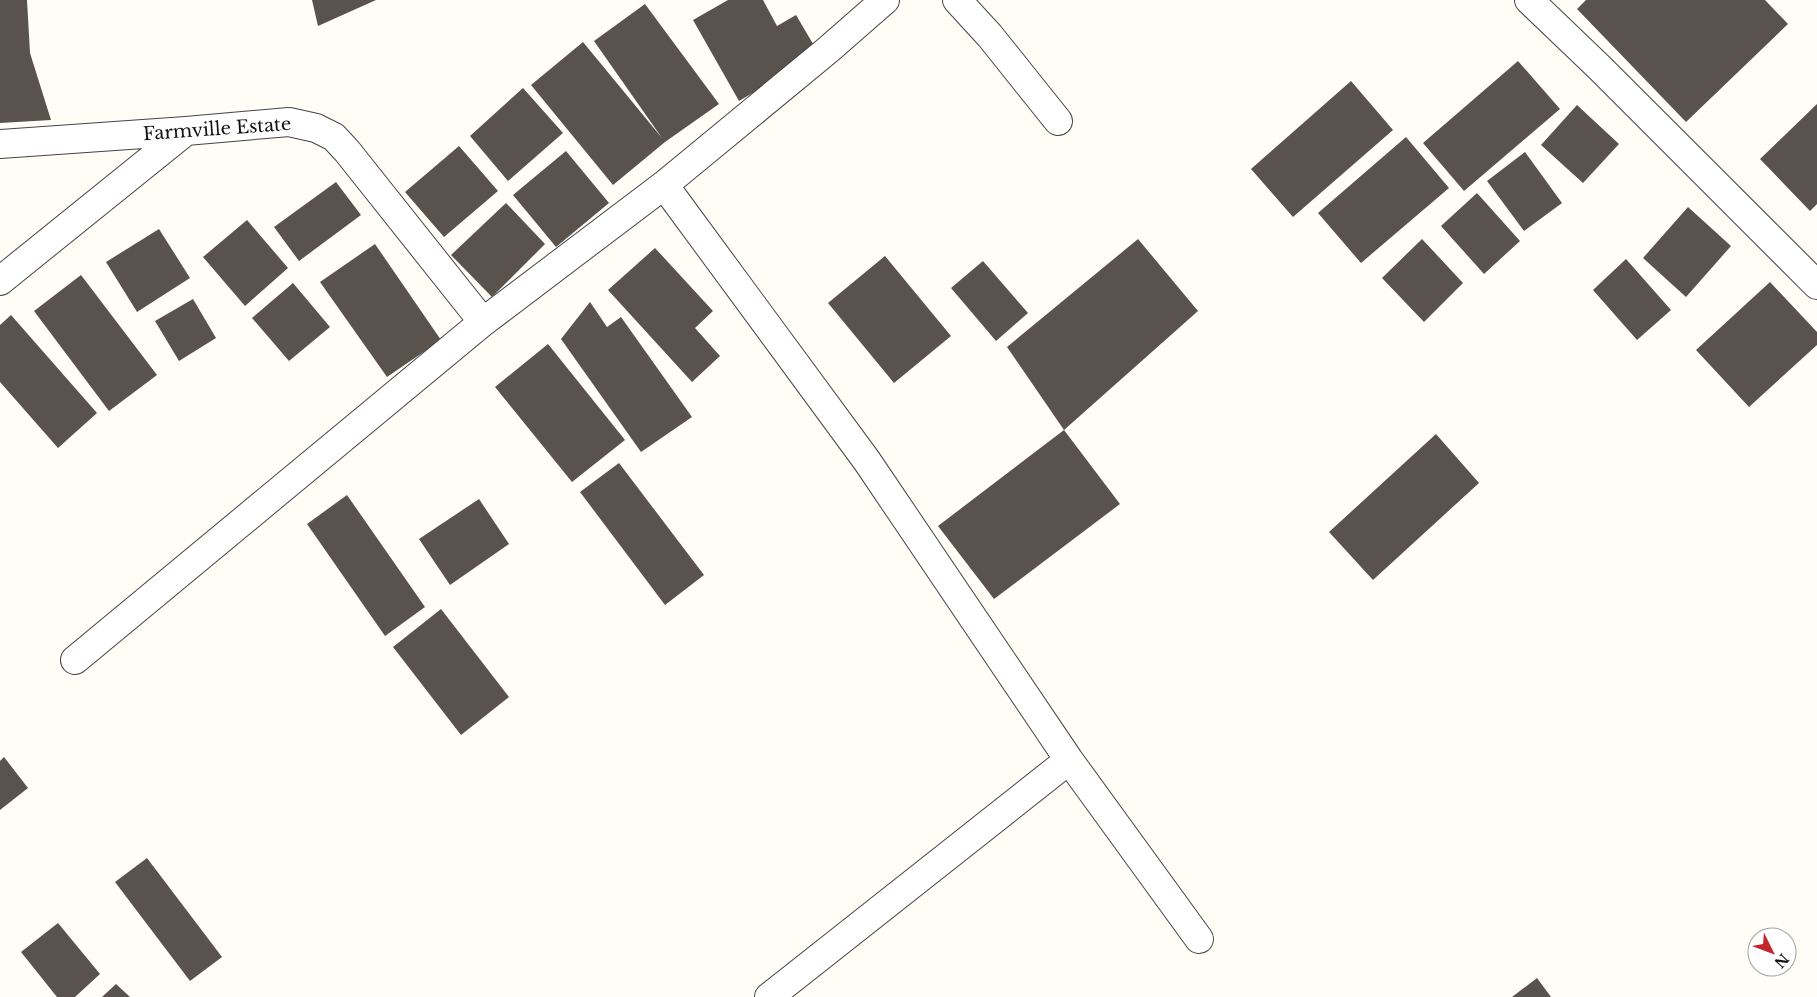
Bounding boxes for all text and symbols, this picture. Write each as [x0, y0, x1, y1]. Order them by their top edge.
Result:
street label: Farmville Estate [142, 113, 292, 145]
north arrow [1747, 927, 1797, 977]
text: N [1771, 950, 1793, 972]

